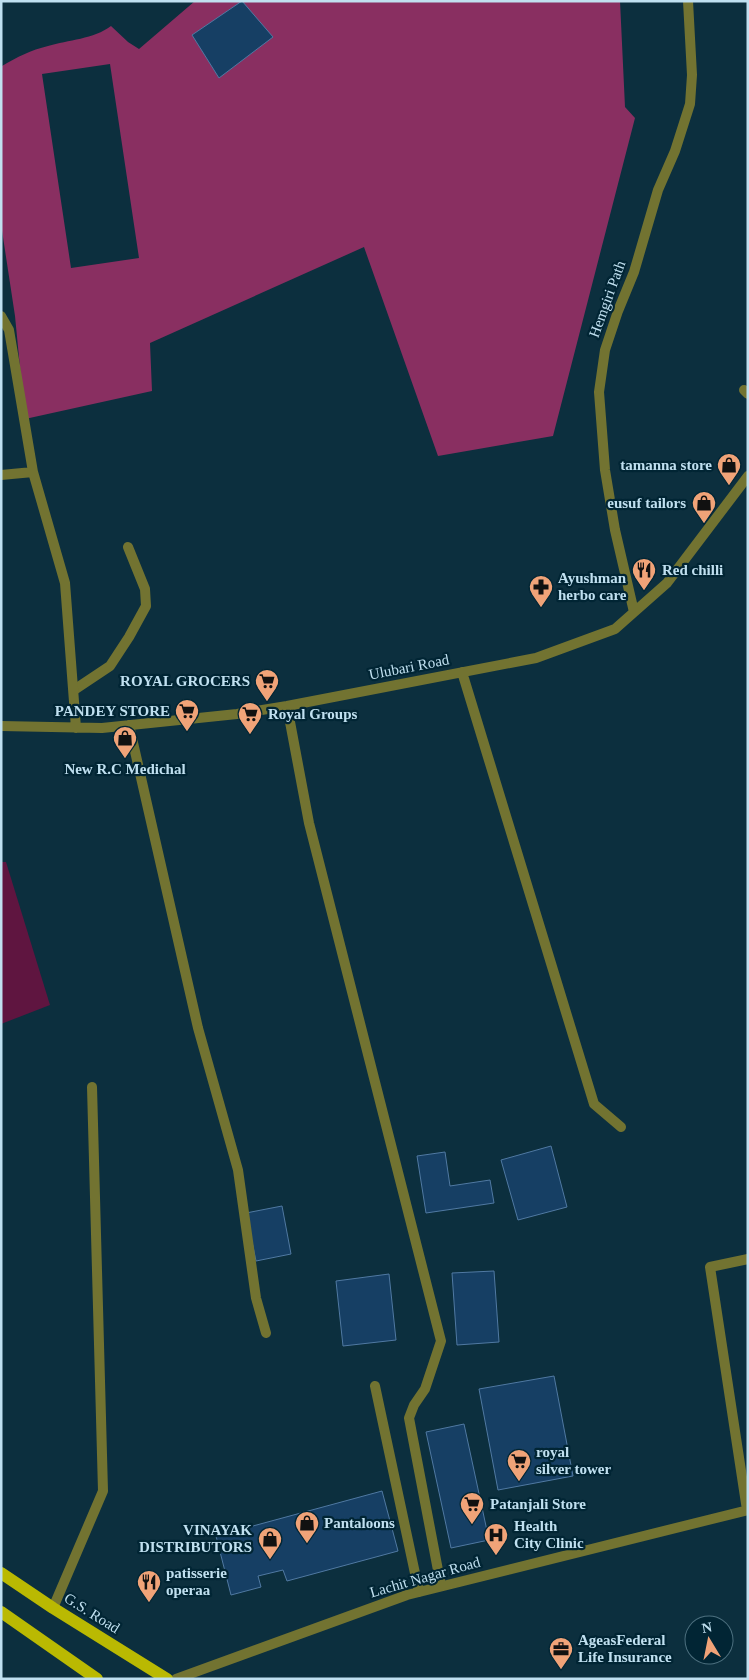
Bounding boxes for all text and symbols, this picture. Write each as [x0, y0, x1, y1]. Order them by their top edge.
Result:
street label: Hemgiri Path [586, 258, 628, 340]
shop icon: tamanna store [716, 452, 742, 486]
place label: tamanna store [620, 457, 712, 473]
shop icon: eusuf tailors [691, 490, 717, 524]
place label: eusuf tailors [607, 495, 686, 511]
restaurant icon: Red chilli [631, 557, 657, 591]
place label: Red chilli [662, 562, 723, 578]
place label: Ayushman herbo care [558, 570, 627, 603]
pharmacy icon: Ayushman herbo care [528, 574, 554, 608]
street label: Ulubari Road [368, 651, 451, 683]
supermarket icon: ROYAL GROCERS [254, 668, 280, 702]
place label: ROYAL GROCERS [120, 673, 250, 689]
supermarket icon: PANDEY STORE [174, 698, 200, 732]
supermarket icon: Royal Groups [237, 701, 263, 735]
place label: PANDEY STORE [55, 703, 170, 719]
place label: Royal Groups [268, 706, 357, 722]
shop icon: New R.C Medichal [112, 725, 138, 759]
place label: New R.C Medichal [64, 761, 186, 777]
place label: royal silver tower [536, 1444, 611, 1477]
supermarket icon: royal silver tower [506, 1448, 532, 1482]
supermarket icon: Patanjali Store [459, 1491, 485, 1525]
place label: Patanjali Store [490, 1496, 586, 1512]
shop icon: Pantaloons [294, 1510, 320, 1544]
place label: Pantaloons [324, 1515, 395, 1531]
place label: Health City Clinic [514, 1518, 584, 1551]
place label: VINAYAK DISTRIBUTORS [139, 1522, 252, 1555]
hospital icon: Health City Clinic [483, 1522, 509, 1556]
shop icon: VINAYAK DISTRIBUTORS [257, 1526, 283, 1560]
street label: Lachit Nagar Road [368, 1553, 483, 1600]
place label: patisserie operaa [166, 1565, 227, 1598]
restaurant icon: patisserie operaa [136, 1569, 162, 1603]
street label: G.S. Road [61, 1590, 123, 1636]
north arrow [684, 1615, 734, 1665]
text: N [701, 1619, 713, 1636]
place label: AgeasFederal Life Insurance [578, 1632, 672, 1665]
office icon: AgeasFederal Life Insurance [548, 1636, 574, 1670]

